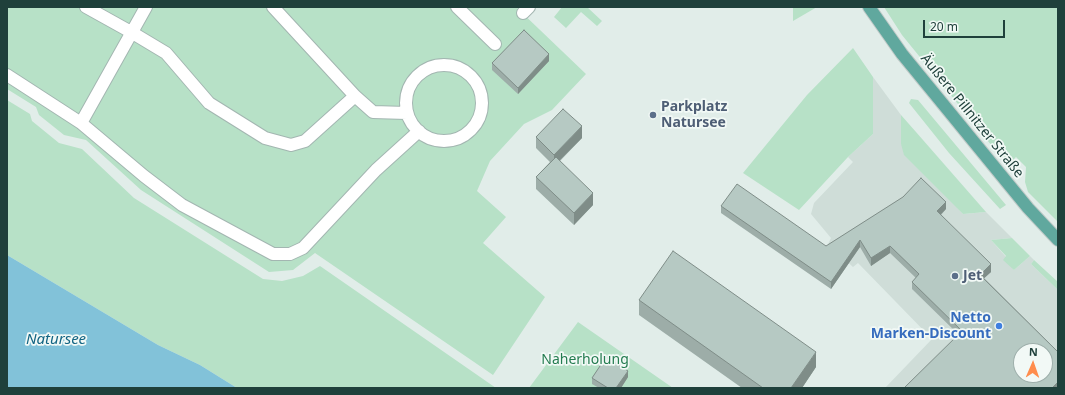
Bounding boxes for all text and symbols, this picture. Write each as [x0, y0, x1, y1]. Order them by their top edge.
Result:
scale bar [925, 12, 1007, 38]
text: 20 m [930, 18, 958, 35]
street label: Äußere Pillnitzer Straße [917, 51, 1027, 181]
place label: Parkplatz Natursee [661, 99, 727, 132]
marker: Parkplatz Natursee [648, 110, 658, 120]
place label: Jet [963, 268, 982, 284]
marker: Jet [950, 271, 960, 281]
place label: Netto Marken-Discount [871, 310, 991, 342]
marker: Netto Marken-Discount [994, 321, 1004, 331]
water label: Natursee [26, 331, 86, 349]
north arrow [1013, 343, 1053, 383]
text: N [1029, 344, 1038, 359]
park label: Naherholung [541, 352, 629, 368]

